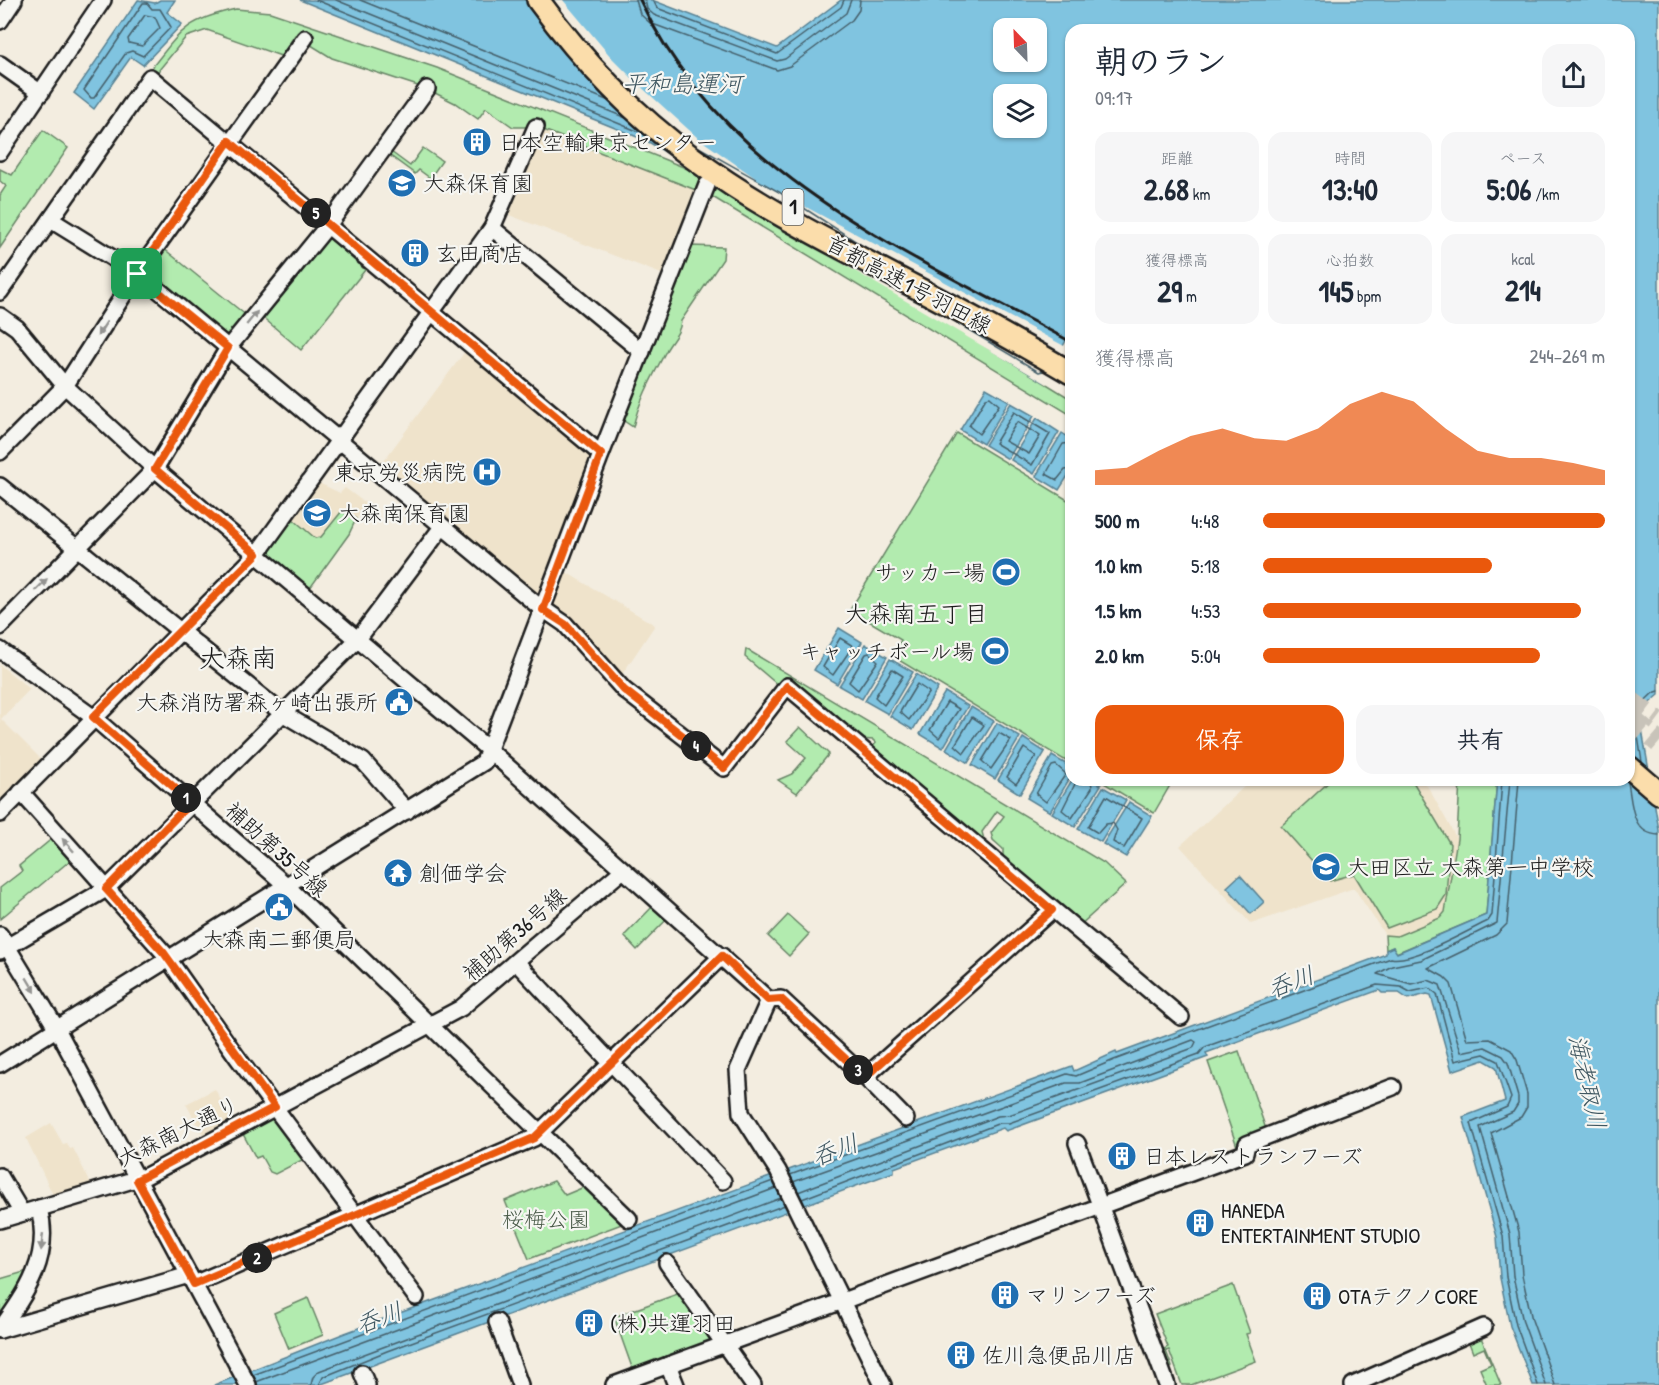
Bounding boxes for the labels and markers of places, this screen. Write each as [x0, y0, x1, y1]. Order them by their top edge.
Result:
building icon: 日本空輸東京センター [461, 126, 493, 158]
place label: 日本空輸東京センター [498, 127, 717, 157]
school or university icon: 大森保育園 [386, 167, 418, 199]
place label: 大森保育園 [423, 168, 533, 198]
pin: 5 [301, 198, 331, 228]
building icon: 玄田商店 [399, 237, 431, 269]
place label: 玄田商店 [436, 238, 524, 268]
pin [111, 248, 162, 299]
hospital icon: 東京労災病院 [471, 456, 503, 488]
place label: 東京労災病院 [334, 457, 466, 487]
school or university icon: 大森南保育園 [301, 497, 333, 529]
place label: 大森南保育園 [338, 498, 470, 528]
sports icon: サッカー場 [990, 556, 1022, 588]
place label: サッカー場 [875, 557, 985, 587]
sports icon: キャッチボール場 [979, 635, 1011, 667]
place label: キャッチボール場 [799, 636, 974, 666]
public building icon: 大森消防署森ヶ崎出張所 [383, 686, 415, 718]
place label: 大森消防署森ヶ崎出張所 [136, 687, 378, 717]
pin: 4 [681, 731, 711, 761]
pin: 1 [171, 783, 201, 813]
school or university icon: 大田区立 大森第一中学校 [1310, 851, 1342, 883]
place label: 大田区立 大森第一中学校 [1347, 852, 1594, 882]
temple icon: 創価学会 [382, 857, 414, 889]
place label: 創価学会 [419, 858, 507, 888]
public building icon: 大森南二郵便局 [263, 891, 295, 923]
place label: 大森南二郵便局 [202, 924, 356, 954]
pin: 3 [843, 1055, 873, 1085]
building icon: 日本レストランフーズ [1106, 1140, 1138, 1172]
place label: 日本レストランフーズ [1143, 1141, 1363, 1171]
place label: HANEDA ENTERTAINMENT STUDIO [1221, 1195, 1421, 1250]
building icon: HANEDA ENTERTAINMENT STUDIO [1184, 1207, 1216, 1239]
pin: 2 [242, 1243, 272, 1273]
building icon: マリンフーズ [989, 1279, 1021, 1311]
place label: マリンフーズ [1026, 1280, 1156, 1310]
building icon: OTAテクノCORE [1301, 1280, 1333, 1312]
place label: OTAテクノCORE [1338, 1281, 1478, 1311]
building icon: (株)共運羽田 [573, 1307, 605, 1339]
place label: (株)共運羽田 [610, 1308, 735, 1338]
building icon: 佐川急便品川店 [945, 1339, 977, 1371]
place label: 佐川急便品川店 [982, 1340, 1136, 1370]

